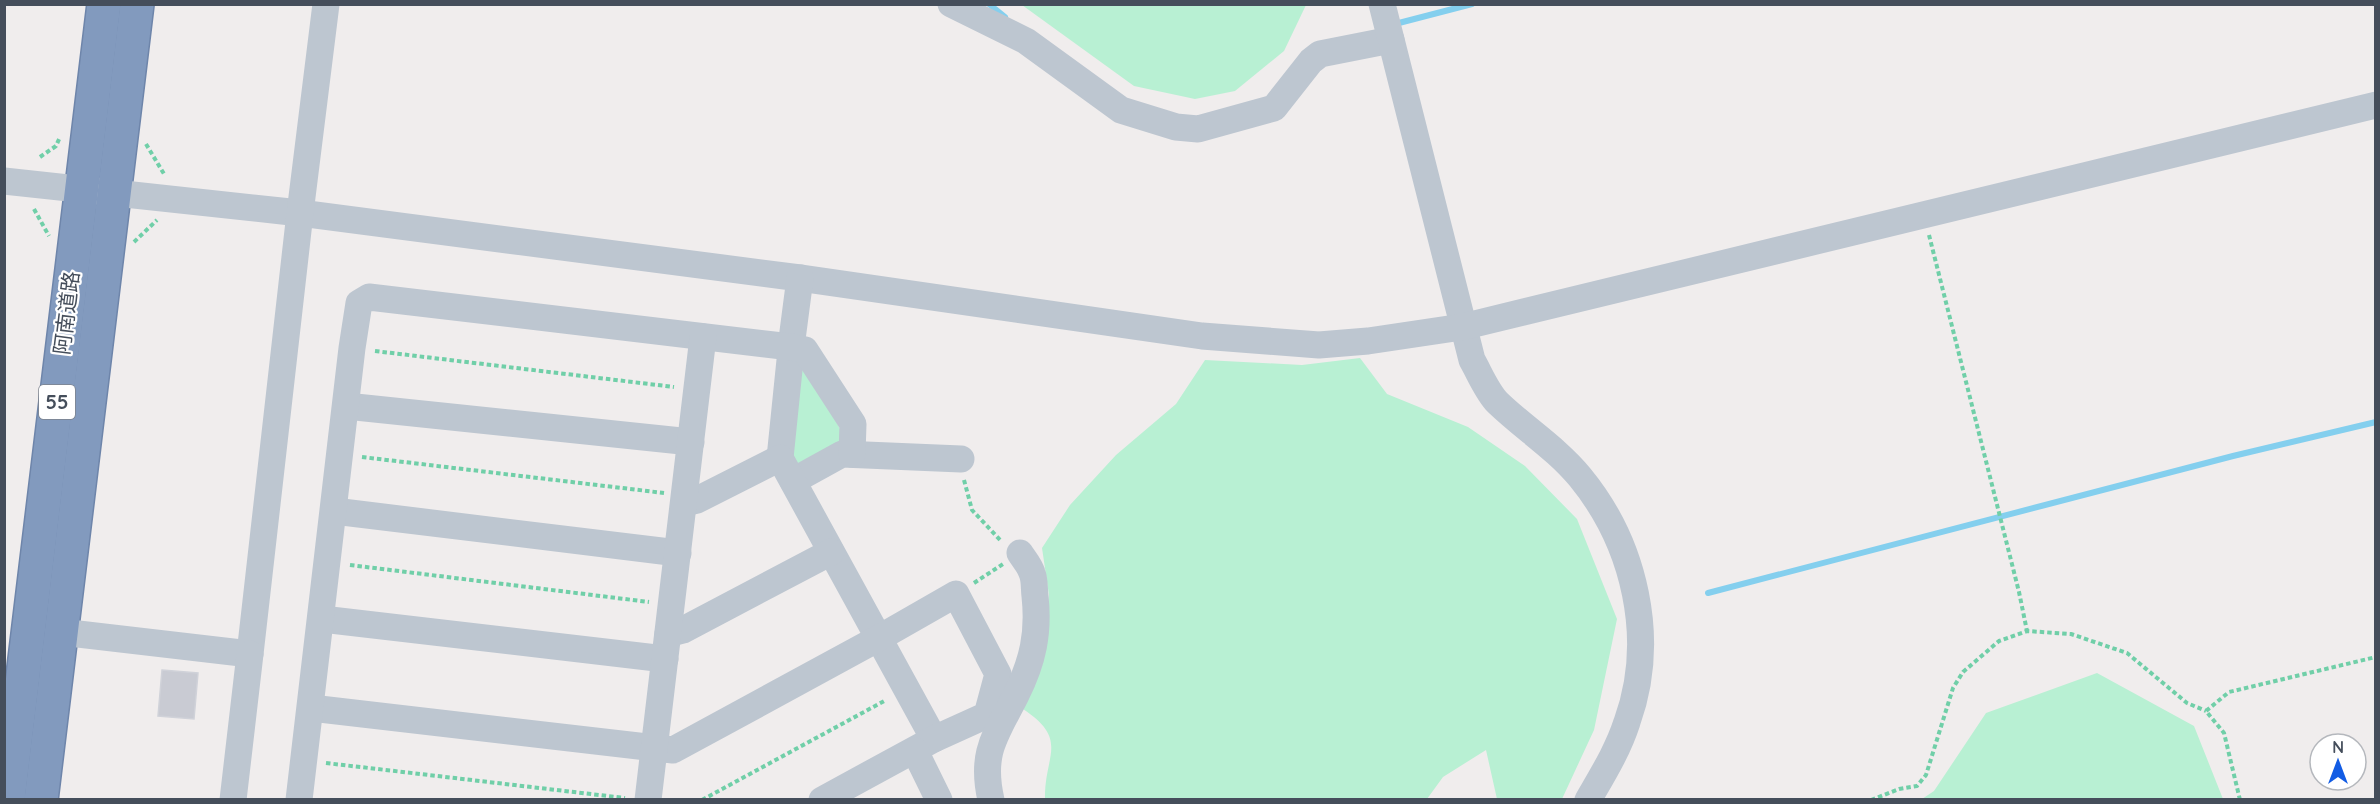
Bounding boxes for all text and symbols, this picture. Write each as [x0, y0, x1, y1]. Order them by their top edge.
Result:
street label: 阿南道路 [48, 270, 84, 356]
road number: 55 [39, 385, 75, 419]
north arrow [2308, 732, 2368, 792]
text: N [2332, 737, 2344, 757]

